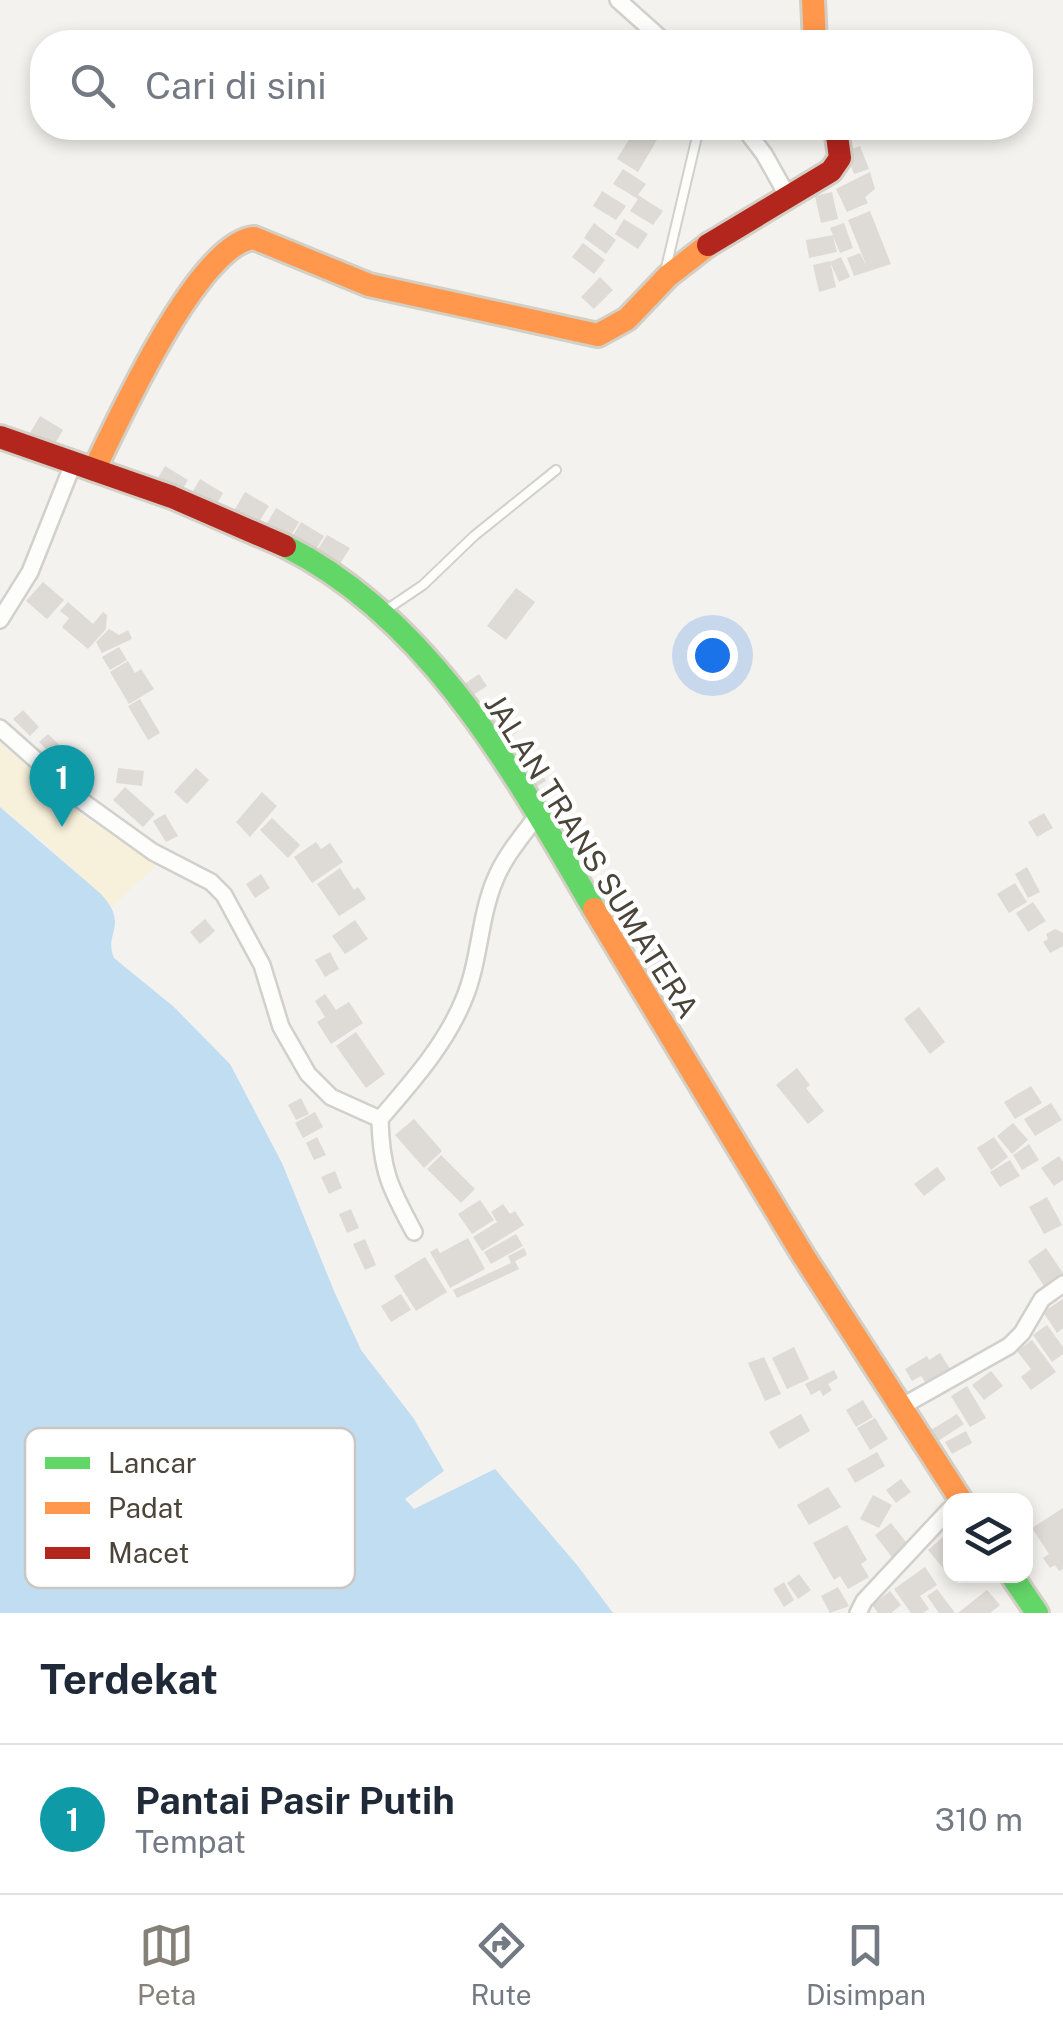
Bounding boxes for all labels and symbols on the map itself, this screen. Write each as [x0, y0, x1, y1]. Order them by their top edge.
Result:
your location [687, 630, 738, 681]
street label: JALAN TRANS SUMATERA [477, 687, 707, 1025]
pin: 1 [30, 744, 94, 827]
legend [25, 1428, 355, 1588]
text: Lancar [108, 1446, 197, 1479]
text: Padat [108, 1491, 184, 1524]
text: Macet [108, 1536, 189, 1569]

